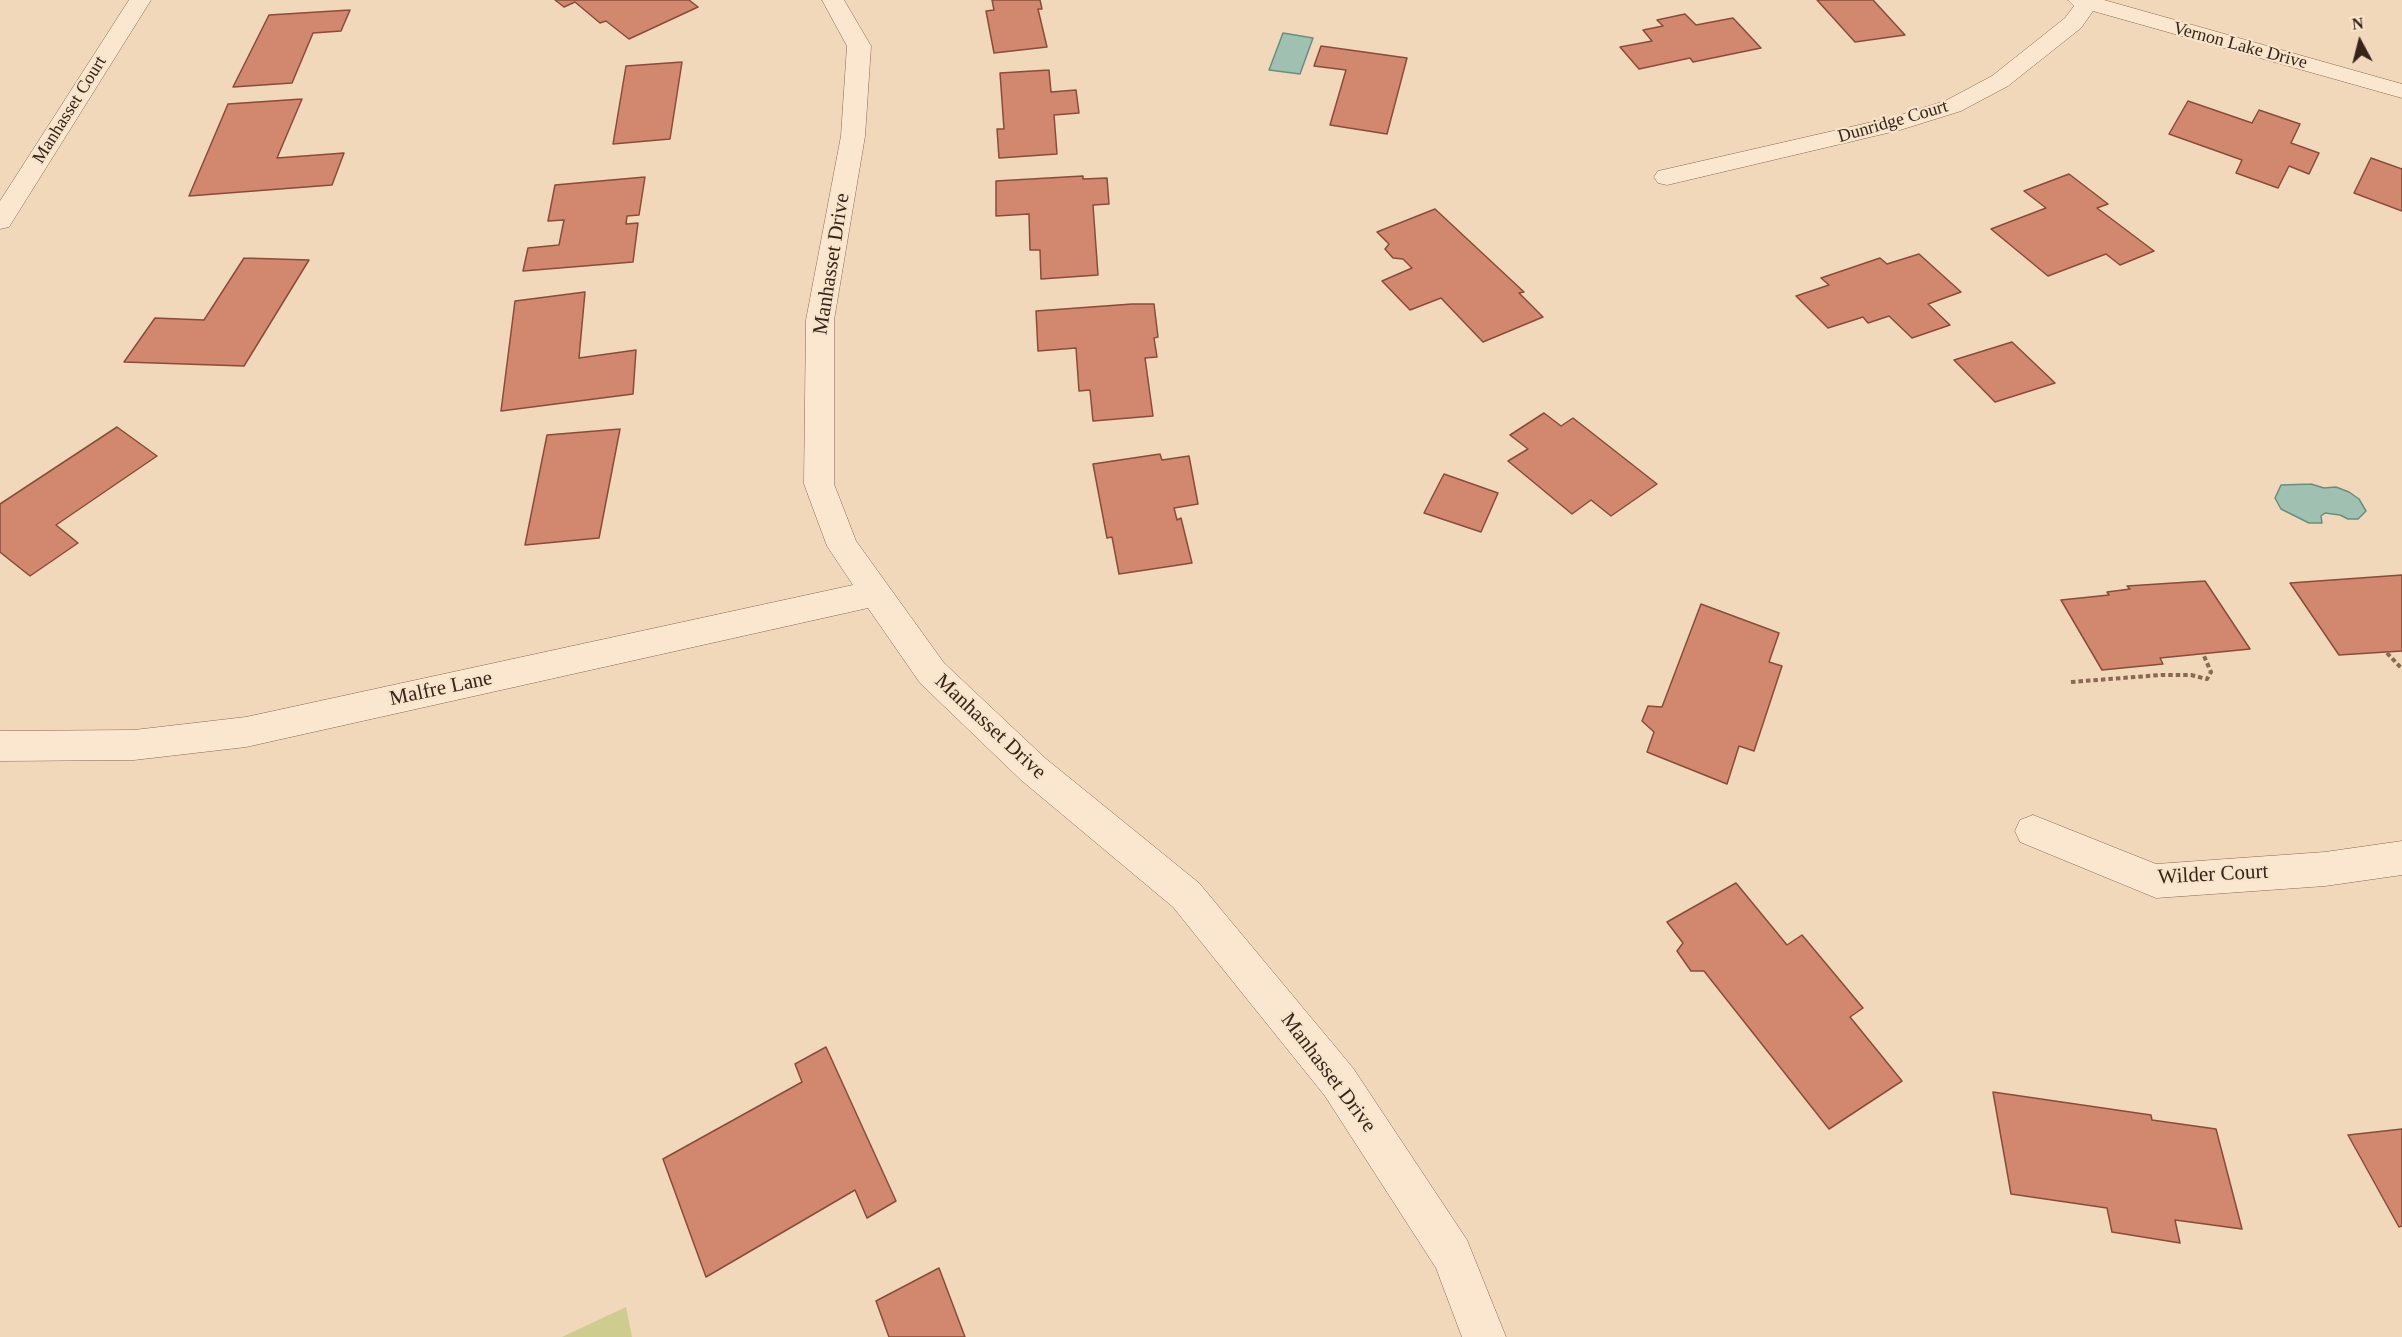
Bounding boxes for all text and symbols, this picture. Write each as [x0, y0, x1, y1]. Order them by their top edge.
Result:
north arrow [2330, 12, 2390, 72]
text: N [2351, 14, 2365, 33]
street label: Vernon Lake Drive [2171, 18, 2309, 74]
street label: Manhasset Court [28, 52, 112, 168]
street label: Dunridge Court [1835, 96, 1951, 148]
street label: Manhasset Drive [808, 191, 856, 337]
street label: Malfre Lane [387, 666, 495, 712]
street label: Manhasset Drive [929, 669, 1051, 785]
street label: Wilder Court [2157, 860, 2269, 890]
street label: Manhasset Drive [1275, 1008, 1381, 1138]

